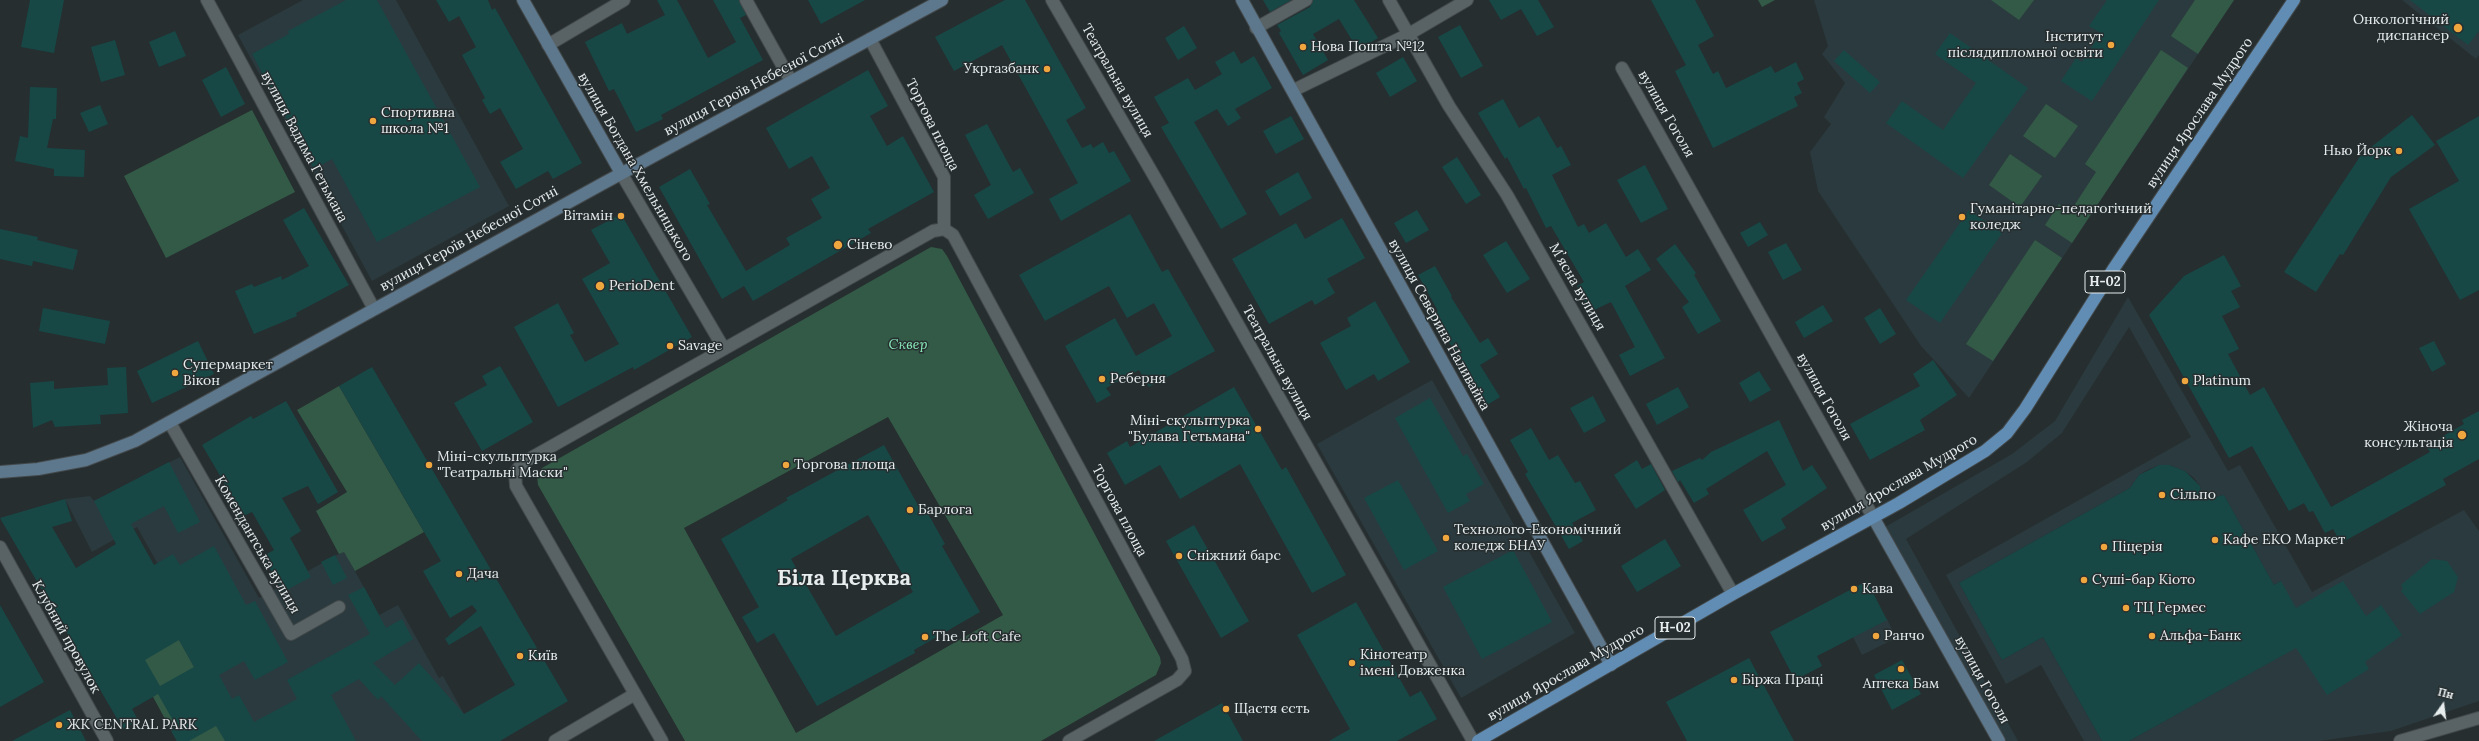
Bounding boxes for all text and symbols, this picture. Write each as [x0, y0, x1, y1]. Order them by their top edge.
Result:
place label: Онкологічний диспансер [2353, 12, 2449, 44]
street label: Театральна вулиця [1078, 21, 1156, 141]
marker: Онкологічний диспансер [2452, 22, 2464, 34]
place label: Інститут післядипломної освіти [1948, 29, 2103, 62]
street label: вулиця Героїв Небесної Сотні [661, 30, 847, 140]
street label: вулиця Ярослава Мудрого [2143, 34, 2257, 192]
place label: Нова Пошта №12 [1311, 39, 1425, 55]
marker: Інститут післядипломної освіти [2106, 40, 2116, 50]
marker: Нова Пошта №12 [1298, 42, 1308, 52]
place label: Укргазбанк [964, 61, 1039, 77]
marker: Укргазбанк [1042, 64, 1052, 74]
street label: вулиця Гоголя [1634, 67, 1698, 161]
street label: вулиця Вадима Гетьмана [257, 69, 351, 225]
street label: вулиця Богдана Хмельницького [574, 70, 696, 264]
street label: Торгова площа [902, 76, 962, 174]
place label: Спортивна школа №1 [381, 105, 455, 138]
marker: Спортивна школа №1 [368, 116, 378, 126]
place label: Нью Йорк [2323, 143, 2391, 159]
marker: Нью Йорк [2394, 146, 2404, 156]
street label: вулиця Героїв Небесної Сотні [377, 183, 561, 295]
place label: Гуманітарно-педагогічний коледж [1970, 201, 2152, 234]
place label: Вітамін [563, 208, 613, 224]
marker: Вітамін [616, 211, 626, 221]
marker: Гуманітарно-педагогічний коледж [1957, 212, 1967, 222]
street label: вулиця Северина Наливайка [1385, 236, 1493, 414]
place label: Сінево [847, 237, 892, 253]
marker: Сінево [832, 239, 844, 251]
street label: Мʼясна вулиця [1545, 240, 1609, 334]
road number: Н-02 [2085, 271, 2125, 293]
place label: PerioDent [609, 278, 675, 294]
marker: PerioDent [594, 280, 606, 292]
street label: Театральна вулиця [1238, 303, 1316, 423]
park label: Сквер [889, 337, 927, 353]
place label: Savage [678, 338, 722, 354]
marker: Savage [665, 341, 675, 351]
street label: вулиця Гоголя [1793, 350, 1855, 444]
place label: Супермаркет Вікон [183, 357, 273, 390]
marker: Супермаркет Вікон [170, 368, 180, 378]
place label: Реберня [1110, 371, 1166, 387]
place label: Platinum [2193, 373, 2251, 389]
marker: Реберня [1097, 374, 1107, 384]
marker: Platinum [2180, 376, 2190, 386]
place label: Міні-скульптурка "Булава Гетьмана" [1128, 413, 1250, 446]
place label: Жіноча консультація [2364, 419, 2453, 452]
marker: Міні-скульптурка "Булава Гетьмана" [1253, 424, 1263, 434]
marker: Жіноча консультація [2456, 429, 2468, 441]
street label: вулиця Ярослава Мудрого [1818, 431, 1980, 535]
place label: Міні-скульптурка "Театральні Маски" [437, 449, 568, 482]
place label: Торгова площа [794, 457, 895, 473]
marker: Міні-скульптурка "Театральні Маски" [424, 460, 434, 470]
marker: Торгова площа [781, 460, 791, 470]
street label: Торгова площа [1088, 462, 1150, 560]
street label: Комендантська вулиця [211, 473, 303, 617]
place label: Сільпо [2170, 487, 2216, 503]
marker: Сільпо [2157, 490, 2167, 500]
place label: Барлога [918, 502, 972, 518]
marker: Барлога [905, 505, 915, 515]
place label: Технолого-Економічний коледж БНАУ [1454, 522, 1621, 554]
place label: Кафе ЕКО Маркет [2223, 532, 2345, 548]
marker: Технолого-Економічний коледж БНАУ [1441, 533, 1451, 543]
marker: Кафе ЕКО Маркет [2210, 535, 2220, 545]
place label: Піцерія [2112, 539, 2163, 555]
marker: Піцерія [2099, 542, 2109, 552]
place label: Сніжний барс [1187, 548, 1281, 564]
marker: Сніжний барс [1174, 551, 1184, 561]
place label: Дача [467, 566, 499, 582]
district label: Біла Церква [777, 566, 911, 592]
marker: Дача [454, 569, 464, 579]
place label: Суші-бар Кіото [2092, 572, 2195, 588]
marker: Суші-бар Кіото [2079, 575, 2089, 585]
street label: Клубний провулок [28, 578, 104, 696]
place label: Кава [1862, 581, 1893, 597]
marker: Кава [1849, 584, 1859, 594]
place label: ТЦ Гермес [2134, 600, 2206, 616]
marker: ТЦ Гермес [2121, 603, 2131, 613]
road number: Н-02 [1655, 617, 1695, 639]
street label: вулиця Ярослава Мудрого [1485, 621, 1647, 725]
place label: Ранчо [1884, 628, 1924, 644]
place label: Альфа-Банк [2160, 628, 2241, 644]
place label: The Loft Cafe [933, 629, 1021, 645]
marker: Ранчо [1871, 631, 1881, 641]
marker: Альфа-Банк [2147, 631, 2157, 641]
marker: The Loft Cafe [920, 632, 930, 642]
street label: вулиця Гоголя [1951, 633, 2013, 727]
place label: Кінотеатр імені Довженка [1360, 647, 1465, 680]
place label: Київ [528, 648, 558, 664]
marker: Київ [515, 651, 525, 661]
marker: Кінотеатр імені Довженка [1347, 658, 1357, 668]
marker: Аптека Бам [1896, 664, 1906, 674]
place label: Біржа Праці [1742, 672, 1824, 688]
marker: Біржа Праці [1729, 675, 1739, 685]
place label: Аптека Бам [1863, 676, 1939, 692]
north arrow [2423, 685, 2463, 725]
text: Пн [2436, 685, 2455, 702]
place label: Щастя єсть [1234, 701, 1310, 717]
marker: Щастя єсть [1221, 704, 1231, 714]
place label: ЖК CENTRAL PARK [67, 717, 197, 733]
marker: ЖК CENTRAL PARK [54, 720, 64, 730]

